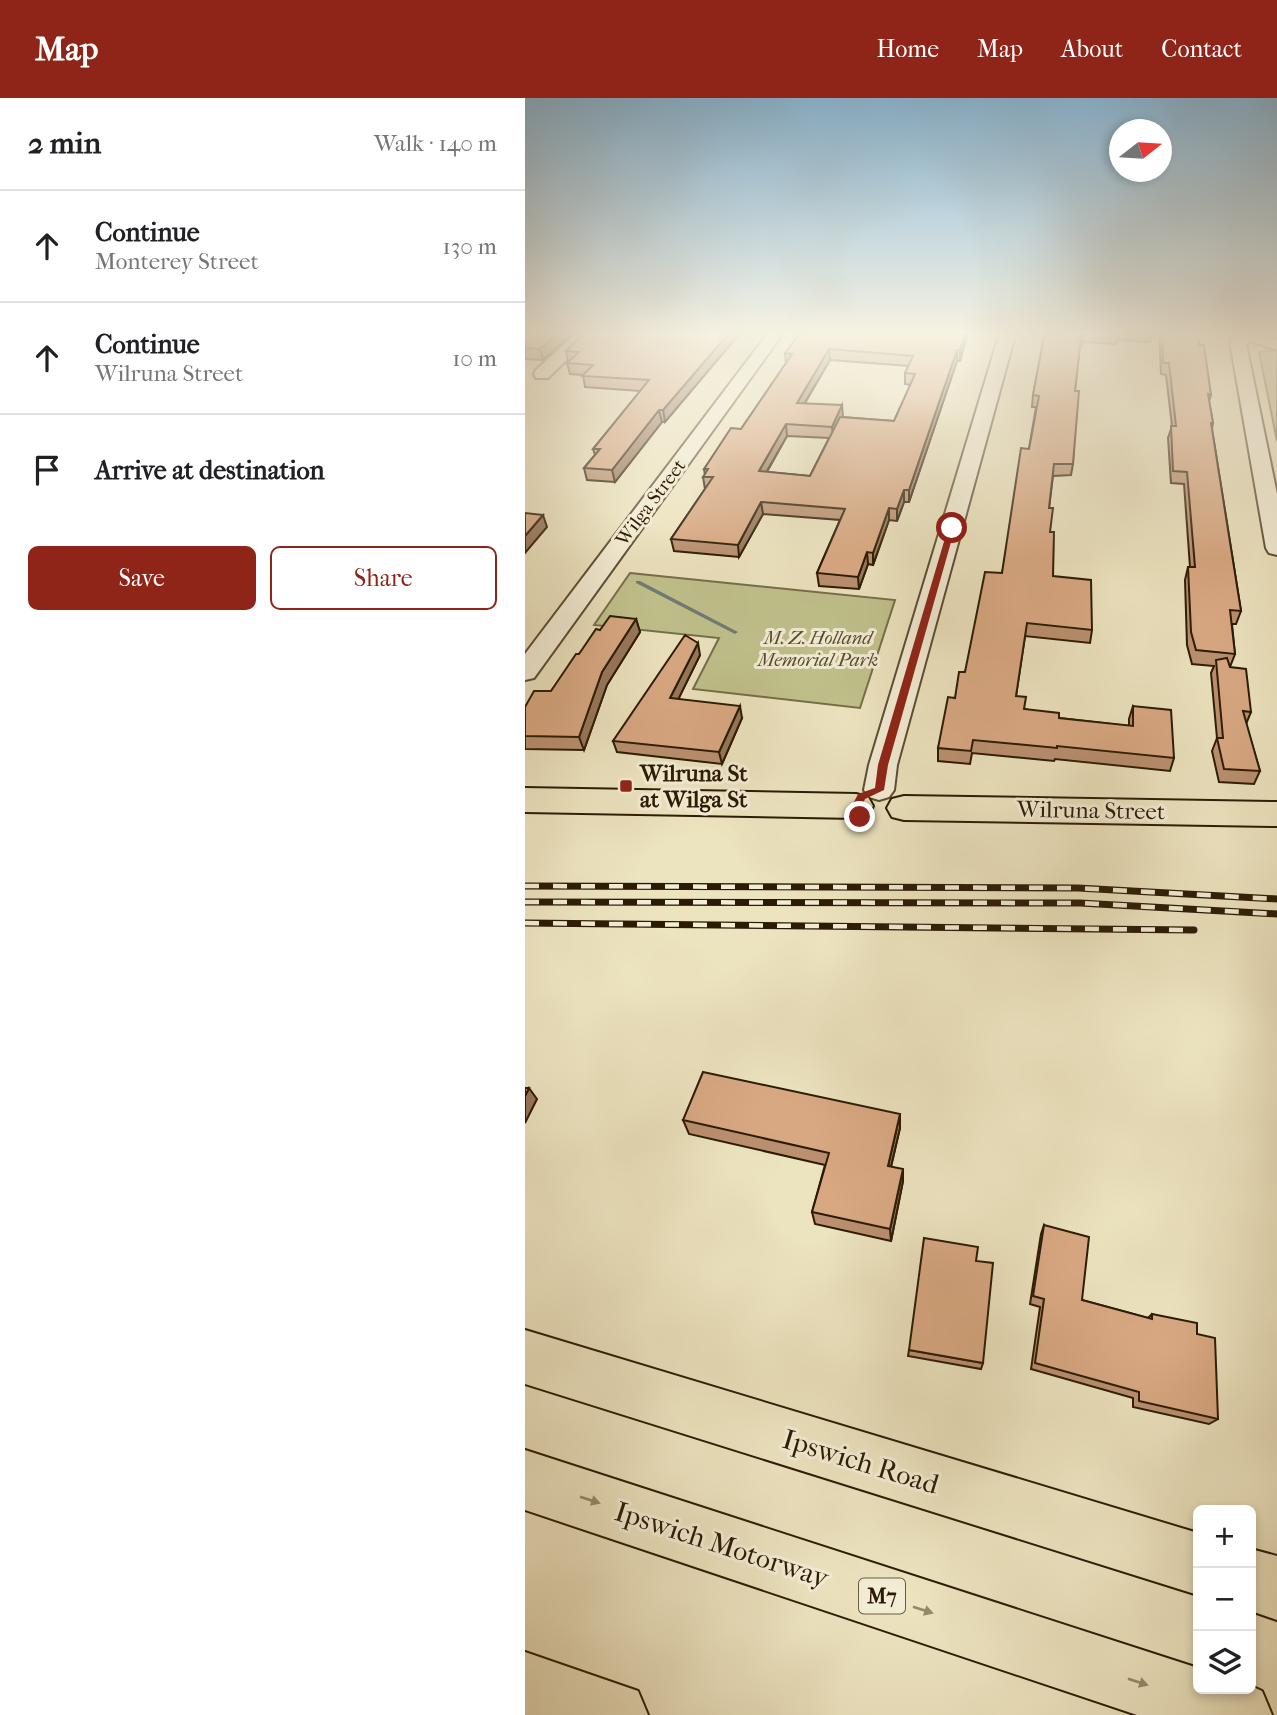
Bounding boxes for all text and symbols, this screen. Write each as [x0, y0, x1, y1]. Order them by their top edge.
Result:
text: Map [35, 30, 98, 69]
text: Home [877, 35, 939, 63]
text: Map [977, 35, 1023, 63]
text: About [1061, 35, 1123, 63]
text: Contact [1161, 35, 1242, 63]
north arrow [1109, 119, 1172, 182]
text: 2 min [28, 126, 101, 161]
text: Walk · 140 m [374, 130, 497, 157]
text: Continue [95, 217, 200, 248]
icon: ahead [28, 227, 66, 265]
text: 130 m [443, 233, 497, 260]
text: Monterey Street [95, 248, 259, 275]
text: Continue [95, 329, 200, 360]
icon: ahead [28, 339, 66, 377]
text: 10 m [452, 345, 497, 372]
text: Wilruna Street [95, 360, 243, 387]
icon: arrive [28, 451, 66, 489]
text: Arrive at destination [95, 455, 325, 486]
street label: Wilga Street [611, 455, 691, 551]
route start [936, 512, 967, 543]
button: Save [28, 546, 256, 610]
button: Share [270, 546, 497, 610]
park label: M. Z. Holland Memorial Park [756, 627, 878, 671]
place label: Wilruna St at Wilga St [639, 760, 748, 813]
marker: Wilruna St at Wilga St [618, 778, 634, 794]
street label: Wilruna Street [1016, 796, 1165, 825]
route end [844, 801, 875, 832]
street label: Ipswich Road [779, 1422, 944, 1501]
street label: Ipswich Motorway [611, 1494, 834, 1595]
one-way arrow [580, 1495, 601, 1506]
map controls [1193, 1505, 1256, 1694]
button: + [1193, 1505, 1256, 1568]
button: − [1193, 1568, 1256, 1631]
road number: M7 [859, 1578, 905, 1614]
one-way arrow [912, 1605, 933, 1616]
button: layers [1193, 1631, 1256, 1694]
one-way arrow [1128, 1677, 1149, 1688]

